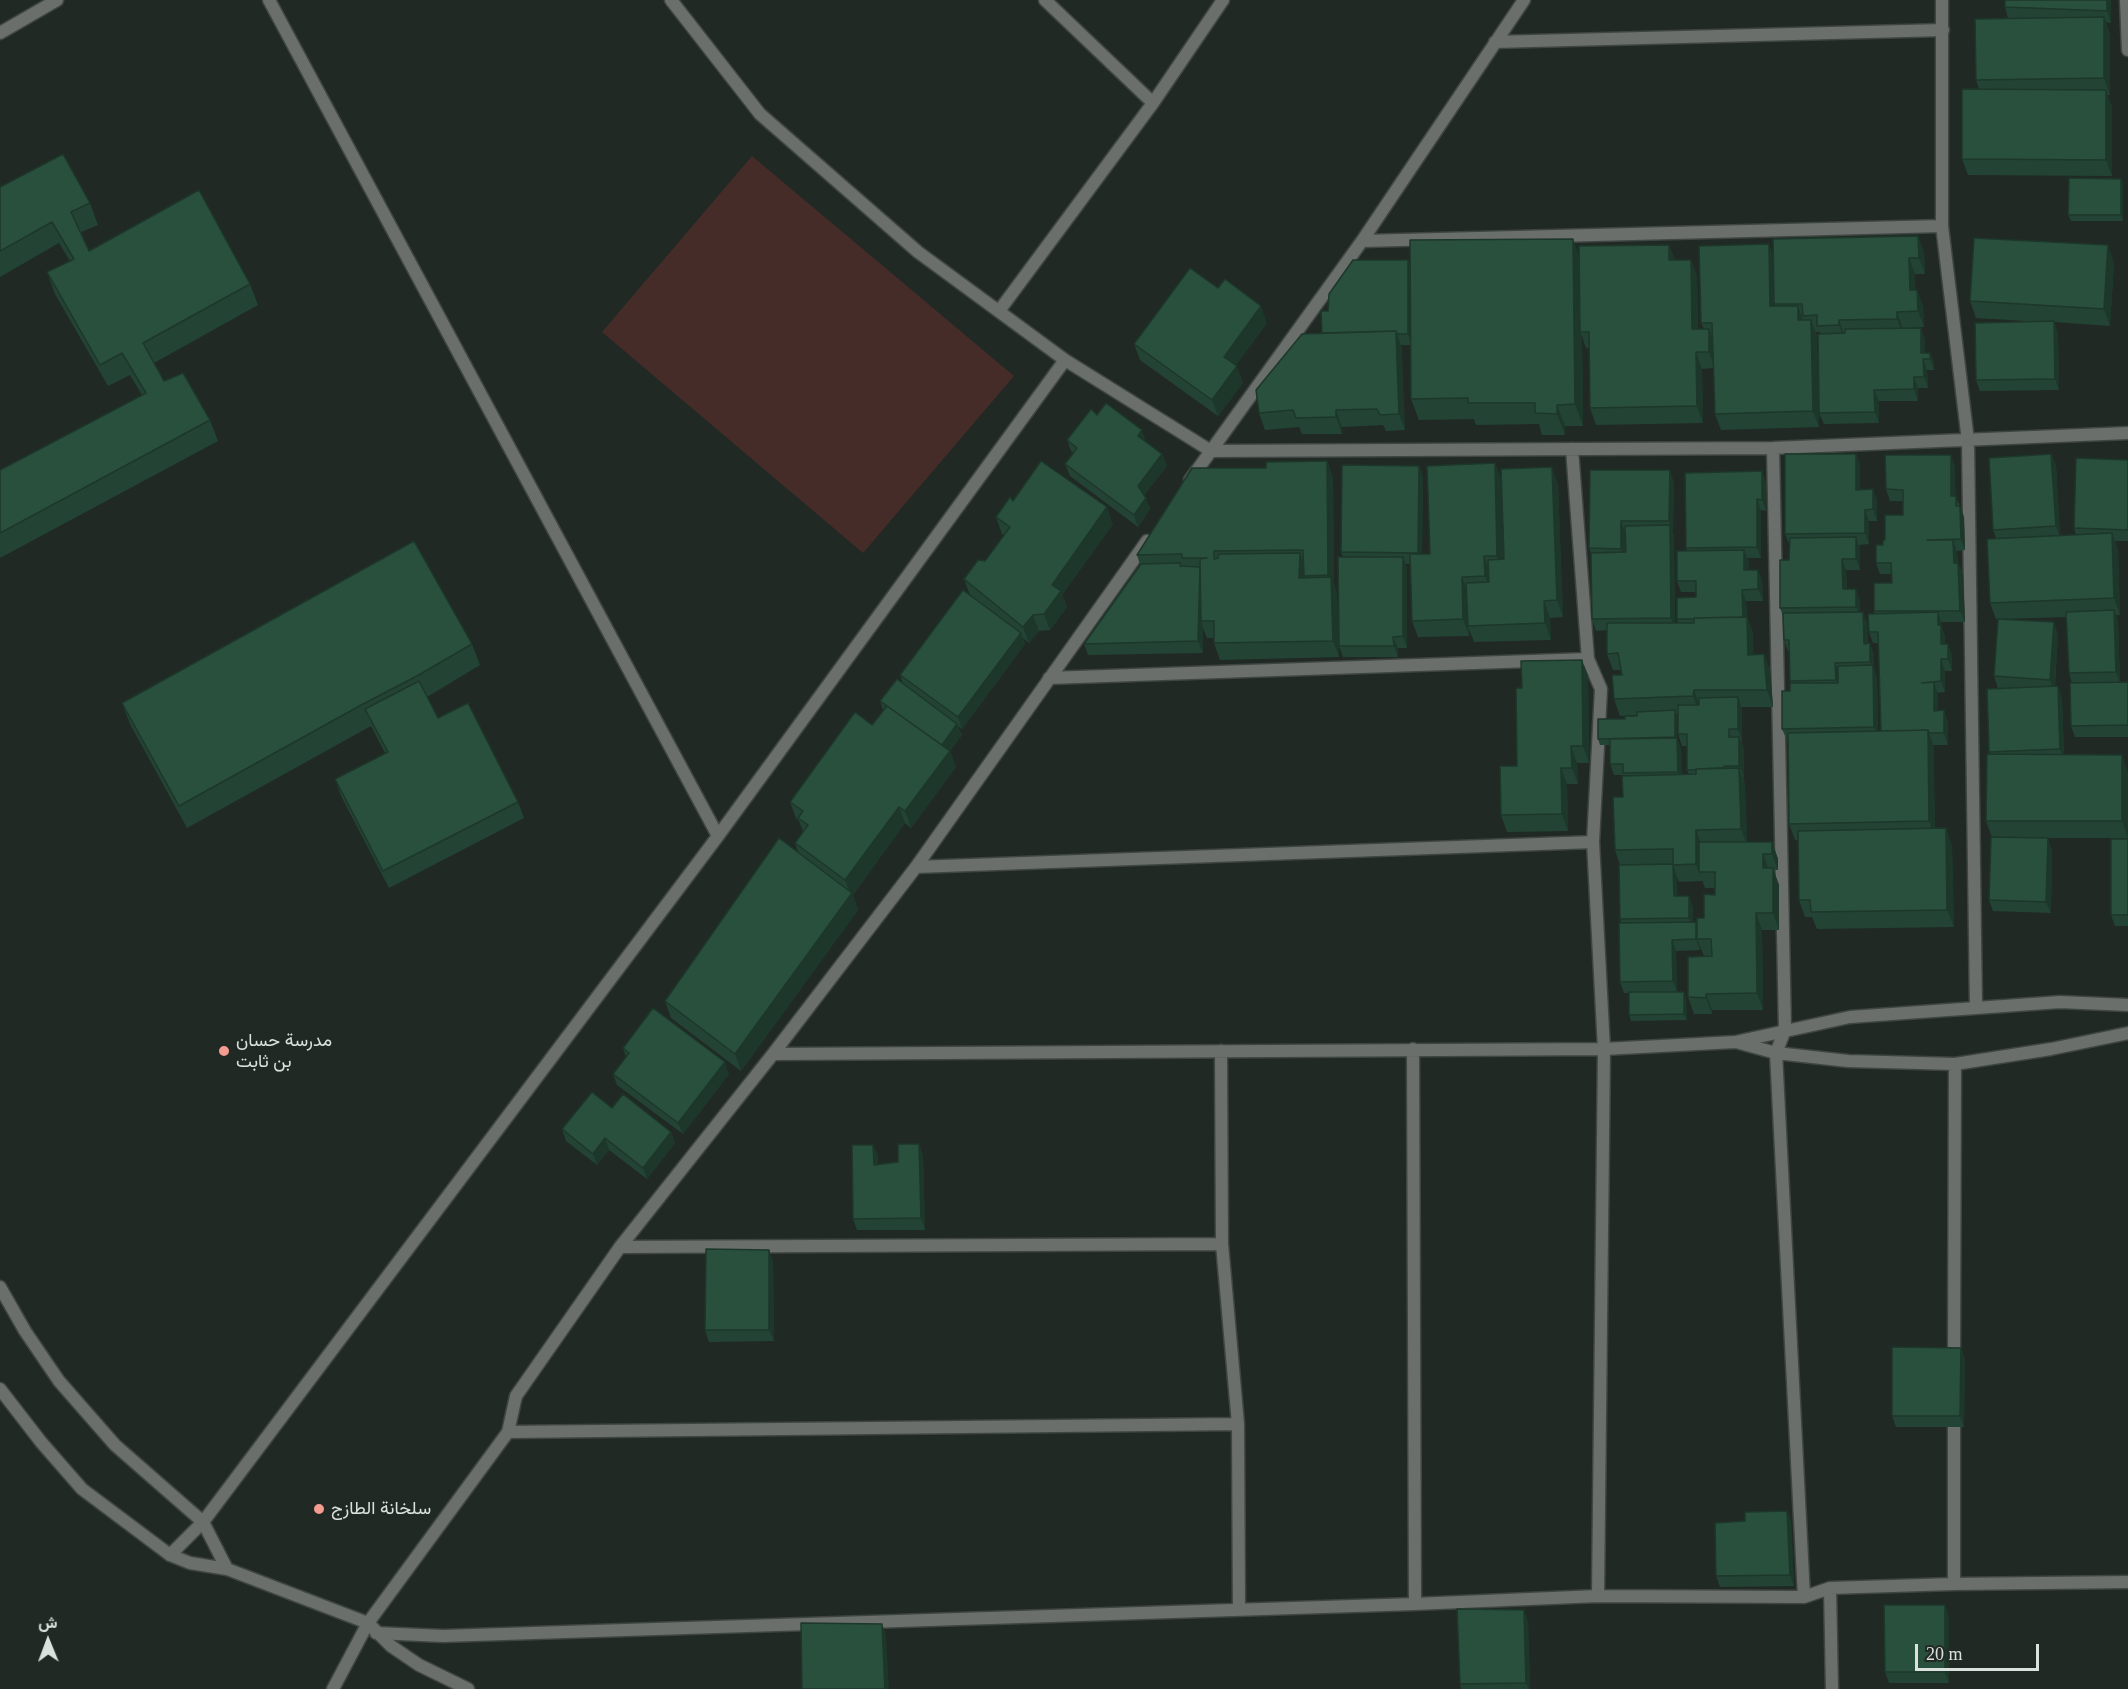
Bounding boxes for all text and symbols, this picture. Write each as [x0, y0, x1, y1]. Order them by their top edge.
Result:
place label: مدرسة حسان بن ثابت [236, 1030, 332, 1072]
marker: مدرسة حسان بن ثابت [217, 1044, 231, 1058]
place label: سلخانة الطازج [331, 1498, 431, 1520]
marker: سلخانة الطازج [312, 1502, 326, 1516]
north arrow [18, 1611, 78, 1671]
text: ش [38, 1614, 57, 1631]
scale bar [1918, 1632, 2042, 1670]
text: 20 m [1926, 1644, 1963, 1664]

